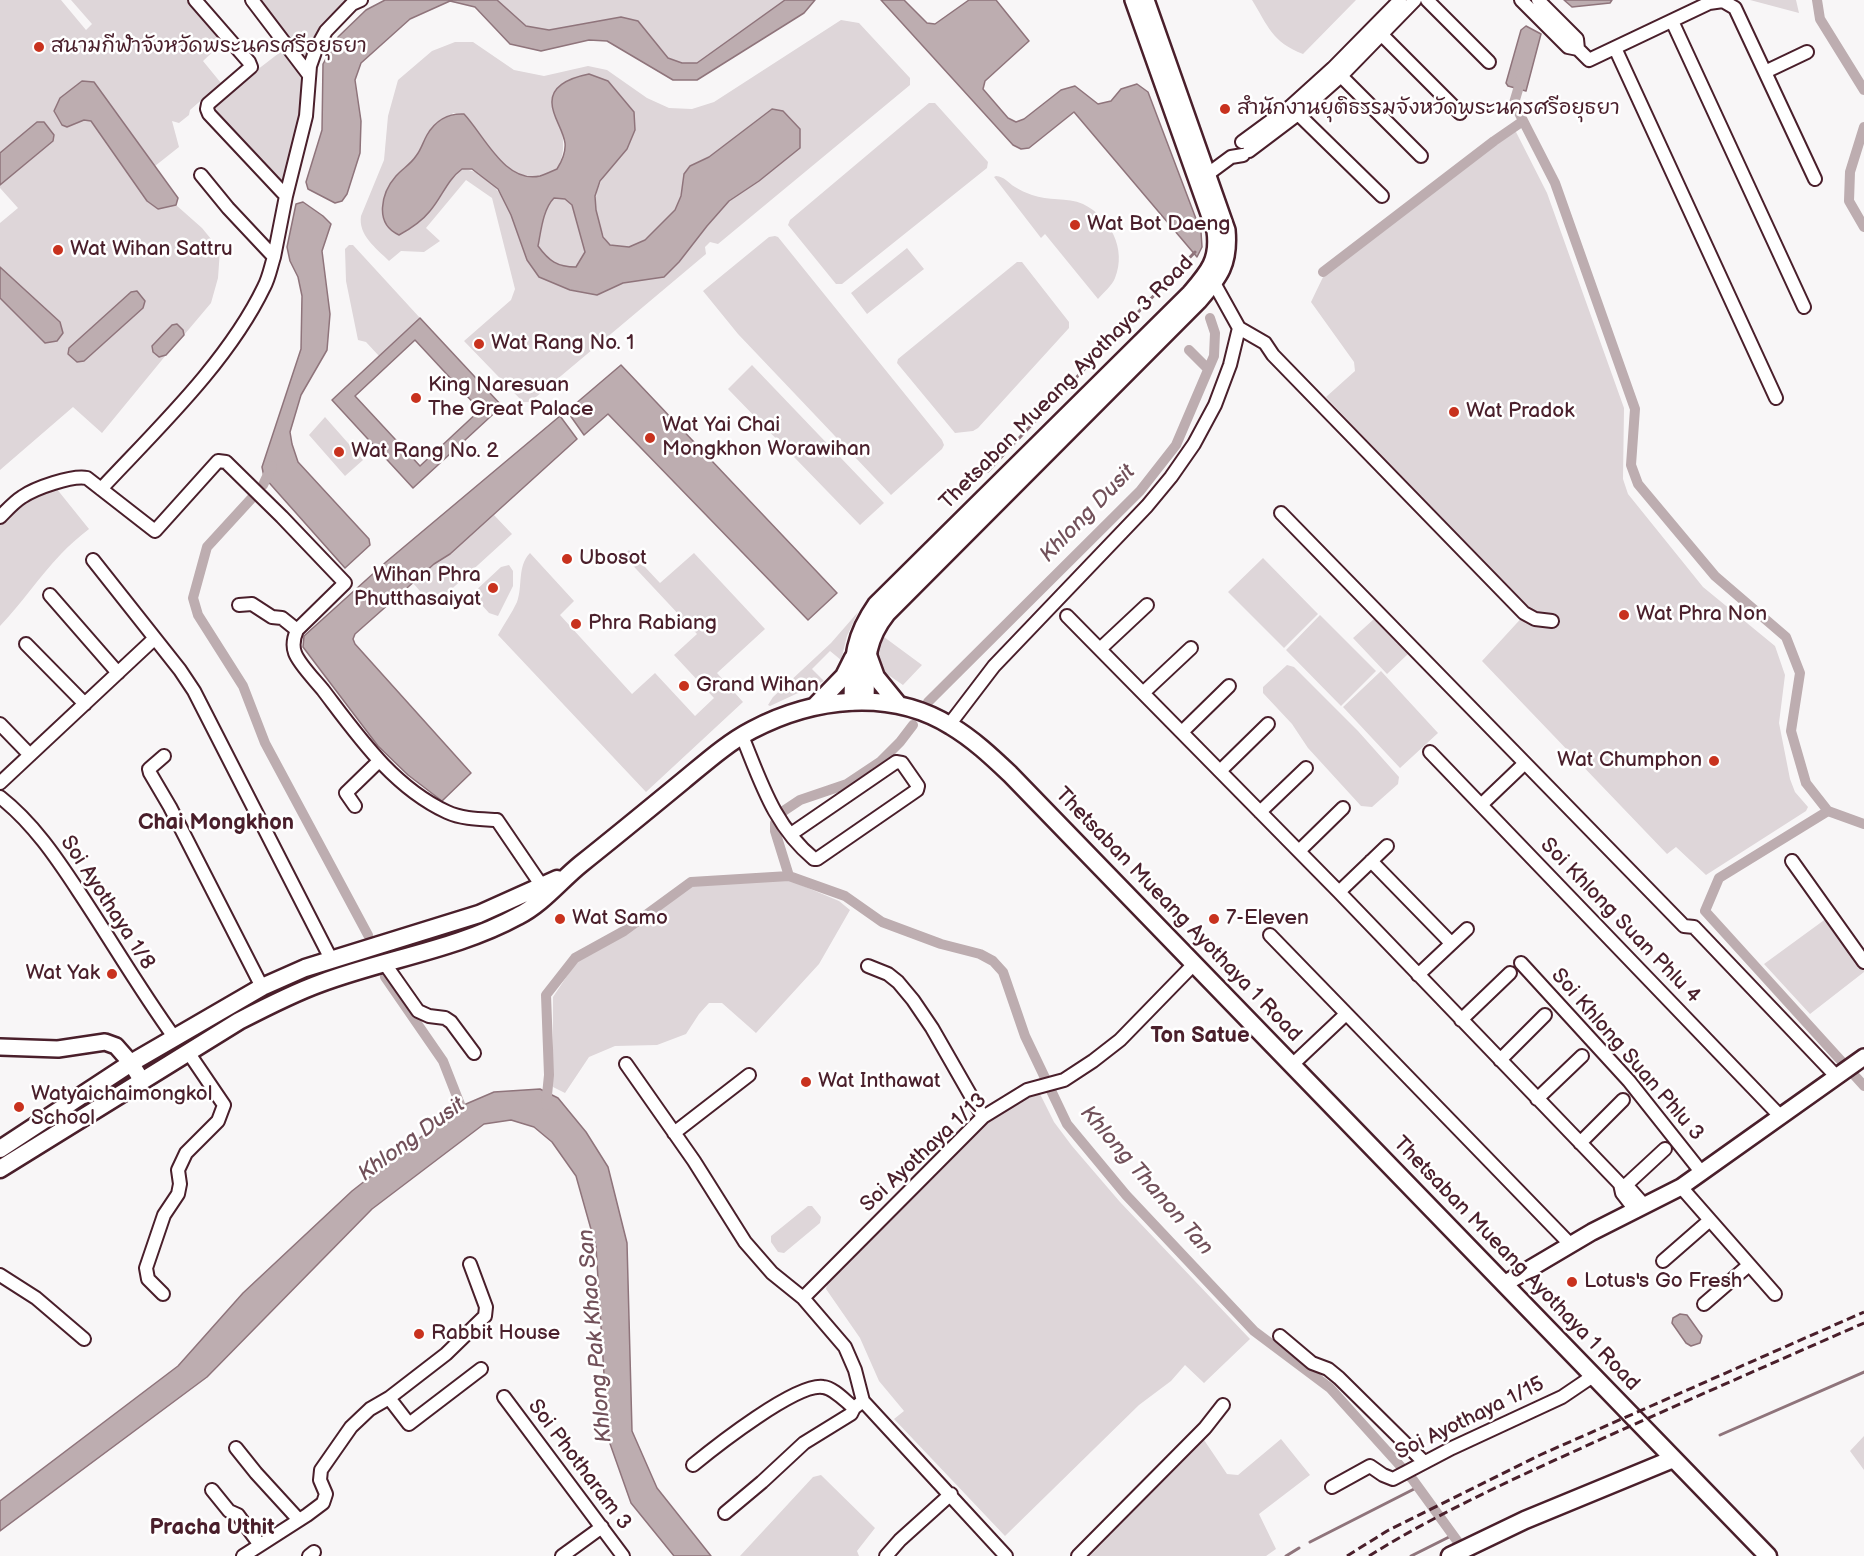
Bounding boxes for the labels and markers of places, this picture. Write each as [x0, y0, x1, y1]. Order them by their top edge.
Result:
place label: สนามกีฬาจังหวัดพระนครศรีอยุธยา [51, 34, 367, 60]
marker: สนามกีฬาจังหวัดพระนครศรีอยุธยา [32, 40, 46, 54]
place label: สำนักงานยุติธรรมจังหวัดพระนครศรีอยุธยา [1237, 96, 1620, 122]
marker: สำนักงานยุติธรรมจังหวัดพระนครศรีอยุธยา [1218, 102, 1232, 116]
place label: Wat Bot Daeng [1087, 212, 1230, 238]
marker: Wat Bot Daeng [1068, 218, 1082, 232]
place label: Wat Wihan Sattru [70, 237, 233, 263]
marker: Wat Wihan Sattru [51, 243, 65, 257]
place label: Wat Rang No. 1 [491, 331, 634, 357]
marker: Wat Rang No. 1 [472, 337, 486, 351]
place label: King Naresuan The Great Palace [428, 373, 593, 423]
marker: King Naresuan The Great Palace [409, 391, 423, 405]
place label: Wat Pradok [1466, 399, 1574, 425]
marker: Wat Pradok [1447, 405, 1461, 419]
place label: Wat Yai Chai Mongkhon Worawihan [662, 413, 871, 463]
marker: Wat Yai Chai Mongkhon Worawihan [643, 431, 657, 445]
place label: Wat Rang No. 2 [351, 439, 499, 465]
marker: Wat Rang No. 2 [332, 445, 346, 459]
place label: Ubosot [579, 546, 647, 572]
marker: Ubosot [560, 552, 574, 566]
place label: Wihan Phra Phutthasaiyat [354, 563, 481, 613]
marker: Wihan Phra Phutthasaiyat [486, 581, 500, 595]
place label: Wat Phra Non [1636, 602, 1767, 628]
marker: Wat Phra Non [1617, 608, 1631, 622]
place label: Phra Rabiang [588, 611, 717, 637]
marker: Phra Rabiang [569, 617, 583, 631]
place label: Grand Wihan [696, 673, 819, 699]
marker: Grand Wihan [677, 679, 691, 693]
place label: Wat Chumphon [1557, 748, 1702, 774]
marker: Wat Chumphon [1707, 754, 1721, 768]
place label: Wat Samo [572, 906, 668, 932]
place label: 7-Eleven [1226, 906, 1309, 932]
marker: Wat Samo [553, 912, 567, 926]
marker: 7-Eleven [1207, 912, 1221, 926]
place label: Wat Yak [25, 961, 100, 987]
marker: Wat Yak [105, 967, 119, 981]
place label: Wat Inthawat [818, 1069, 941, 1095]
marker: Wat Inthawat [799, 1075, 813, 1089]
place label: Watyaichaimongkol School [31, 1082, 212, 1132]
marker: Watyaichaimongkol School [12, 1100, 26, 1114]
place label: Lotus's Go Fresh [1584, 1269, 1742, 1295]
marker: Lotus's Go Fresh [1565, 1275, 1579, 1289]
place label: Rabbit House [431, 1321, 560, 1347]
marker: Rabbit House [412, 1327, 426, 1341]

